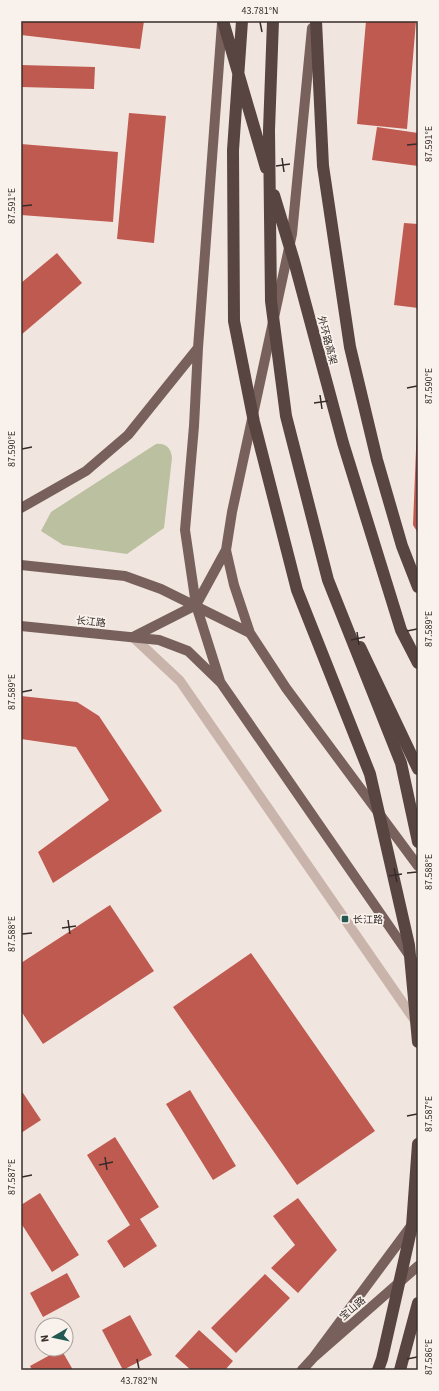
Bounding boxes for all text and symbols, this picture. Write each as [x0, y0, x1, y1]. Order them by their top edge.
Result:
text: 43.781°N [241, 4, 279, 18]
text: 87.591°E [422, 126, 436, 162]
text: 87.591°E [5, 188, 19, 224]
street label: 外环路高架 [314, 314, 340, 366]
text: 87.590°E [422, 368, 436, 404]
text: 87.590°E [5, 431, 19, 467]
text: 87.589°E [422, 611, 436, 647]
street label: 长江路 [75, 613, 107, 631]
text: 87.589°E [5, 674, 19, 710]
text: 87.588°E [422, 854, 436, 890]
place label: 长江路 [353, 913, 383, 927]
marker: 长江路 [340, 914, 350, 924]
text: 87.588°E [5, 916, 19, 952]
text: 87.587°E [422, 1096, 436, 1132]
text: 87.587°E [5, 1159, 19, 1195]
street label: 宝山路 [337, 1294, 369, 1324]
north arrow [34, 1317, 74, 1357]
text: N [37, 1334, 53, 1343]
text: 87.586°E [422, 1339, 436, 1375]
text: 43.782°N [120, 1374, 158, 1388]

